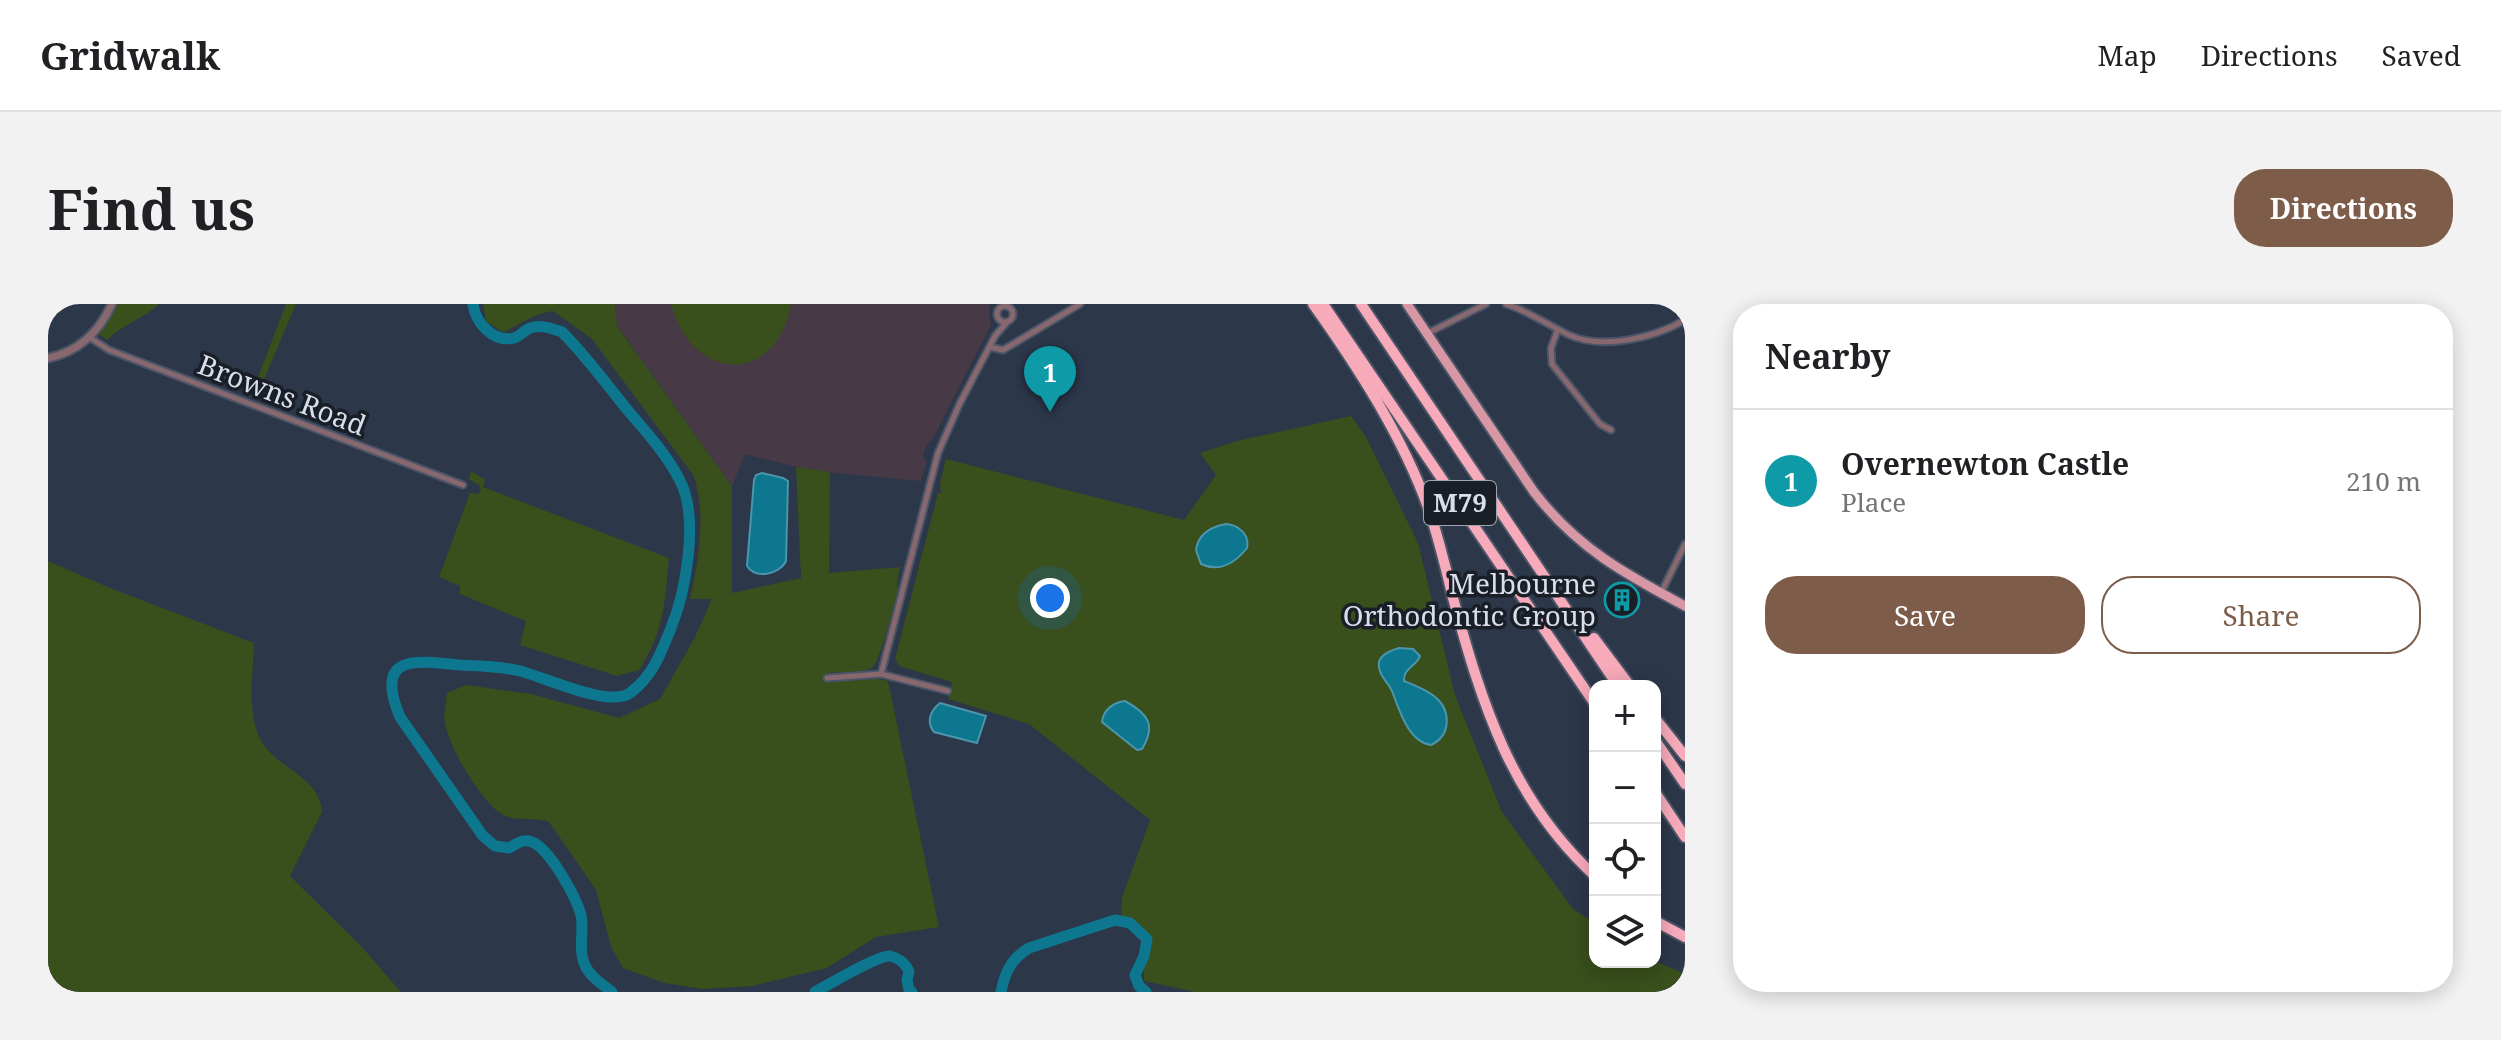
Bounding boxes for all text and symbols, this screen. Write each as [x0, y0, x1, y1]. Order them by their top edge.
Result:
text: Gridwalk [40, 29, 220, 81]
text: Map [2097, 36, 2157, 74]
text: Directions [2201, 36, 2338, 74]
text: Saved [2382, 36, 2461, 74]
button: Directions [2234, 169, 2453, 247]
text: Find us [48, 170, 255, 246]
text: Nearby [1765, 333, 1891, 379]
street label: Browns Road [193, 345, 372, 444]
pin: 1 [1024, 346, 1076, 412]
text: Overnewton Castle [1841, 443, 2129, 484]
text: 1 [1784, 463, 1798, 499]
text: 210 m [2346, 463, 2421, 499]
road number: M79 [1424, 481, 1496, 525]
text: Place [1841, 484, 1906, 520]
place label: Melbourne Orthodontic Group [1343, 564, 1596, 634]
button: Save [1765, 576, 2085, 654]
button: Share [2101, 576, 2421, 654]
your location [1030, 578, 1070, 618]
building icon: Melbourne Orthodontic Group [1603, 581, 1641, 619]
map controls [1589, 680, 1661, 968]
button: + [1589, 680, 1661, 752]
button: − [1589, 752, 1661, 824]
button: locate [1589, 824, 1661, 896]
button: layers [1589, 896, 1661, 968]

